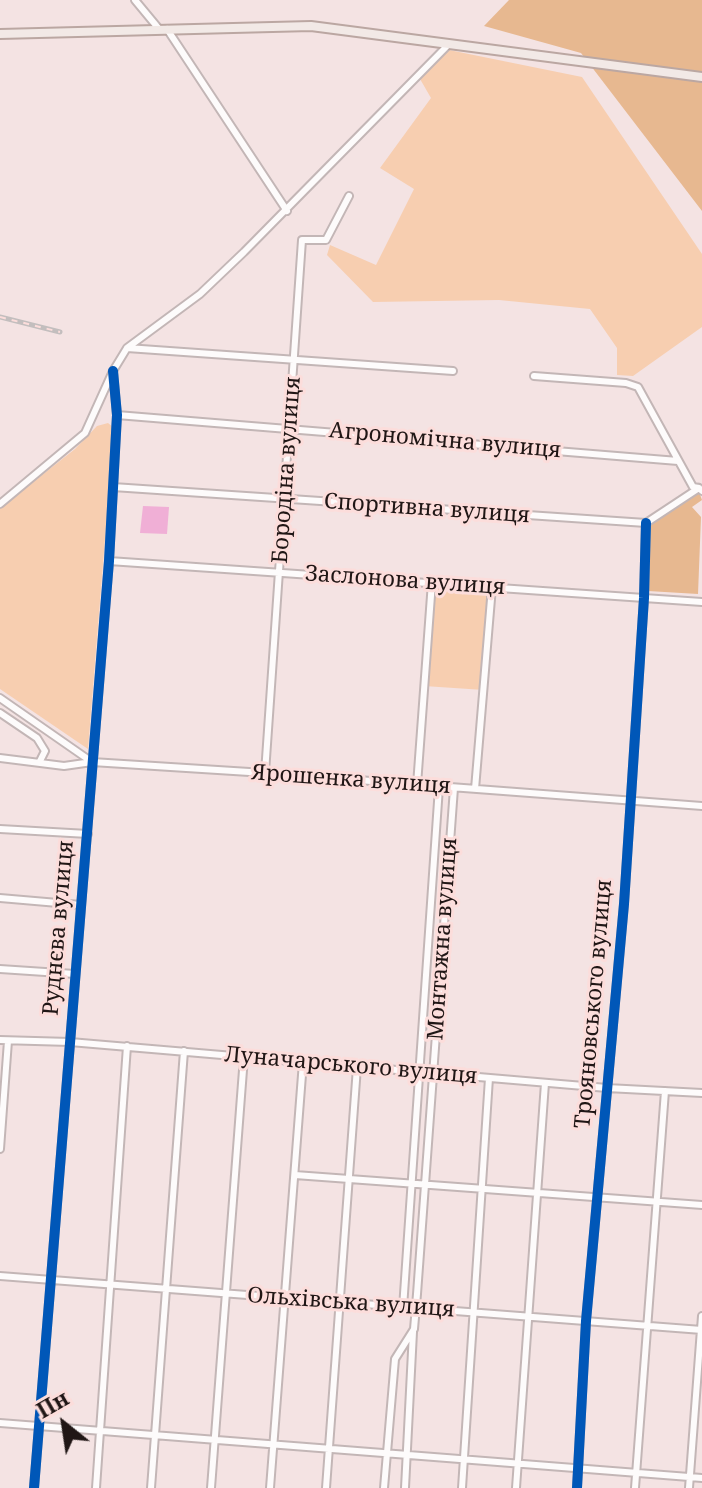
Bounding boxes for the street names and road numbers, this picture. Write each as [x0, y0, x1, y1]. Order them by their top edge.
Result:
street label: Бородіна вулиця [267, 376, 307, 564]
street label: Агрономічна вулиця [328, 418, 562, 464]
street label: Спортивна вулиця [323, 489, 531, 529]
street label: Заслонова вулиця [304, 561, 506, 601]
street label: Ярошенка вулиця [250, 760, 452, 800]
street label: Монтажна вулиця [423, 837, 463, 1041]
street label: Руднєва вулиця [38, 839, 80, 1017]
street label: Трояновського вулиця [570, 878, 618, 1130]
street label: Луначарського вулиця [223, 1042, 479, 1090]
street label: Ольхівська вулиця [246, 1283, 456, 1323]

